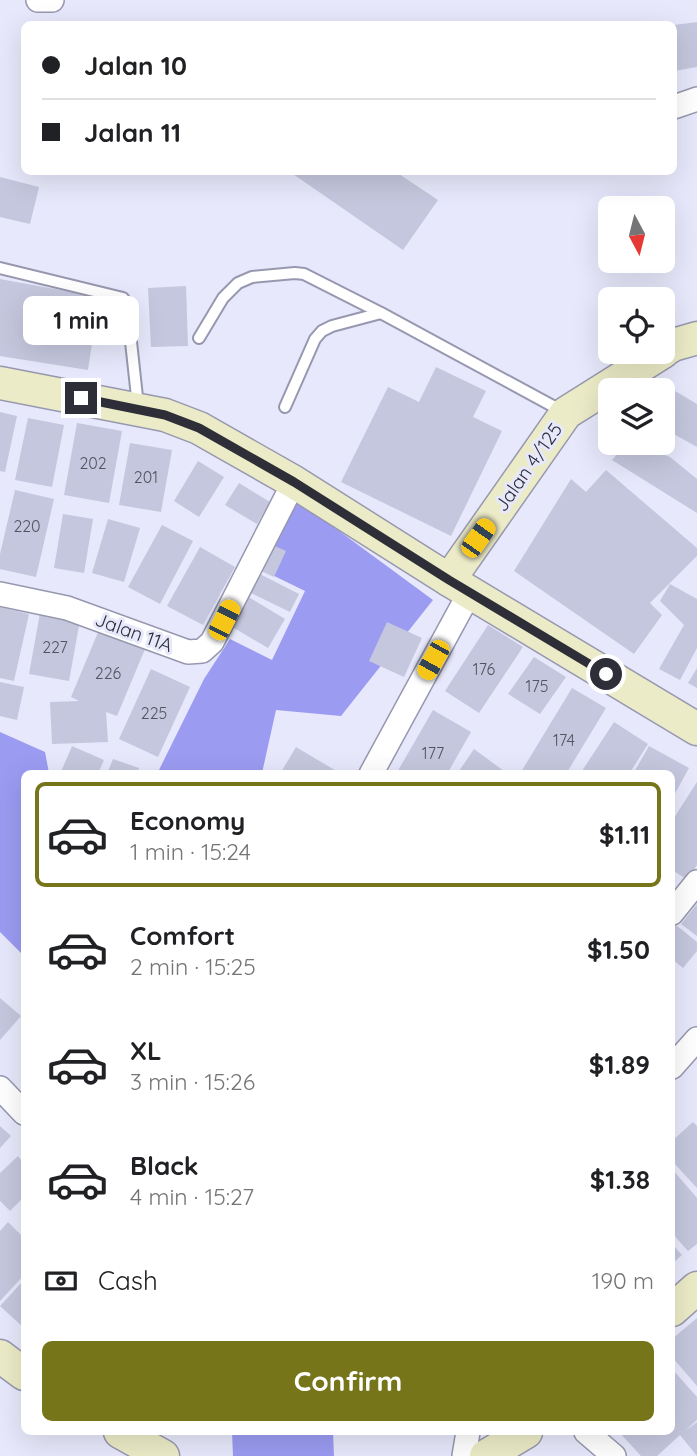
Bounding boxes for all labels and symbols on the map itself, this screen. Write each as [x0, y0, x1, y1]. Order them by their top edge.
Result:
north arrow [598, 196, 676, 273]
callout: 1 min [23, 296, 139, 346]
route end [65, 382, 97, 414]
street label: Jalan 4/125 [489, 418, 567, 516]
house number: 202 [79, 453, 107, 473]
house number: 201 [134, 467, 158, 487]
car [458, 515, 499, 561]
house number: 220 [13, 516, 41, 536]
car [206, 597, 243, 643]
street label: Jalan 11A [92, 607, 176, 657]
house number: 227 [42, 637, 68, 657]
car [414, 637, 453, 683]
route start [590, 658, 622, 690]
house number: 176 [473, 659, 496, 679]
house number: 226 [95, 663, 122, 683]
house number: 175 [526, 676, 548, 696]
house number: 225 [141, 703, 167, 723]
house number: 174 [553, 730, 575, 750]
house number: 177 [422, 743, 444, 763]

